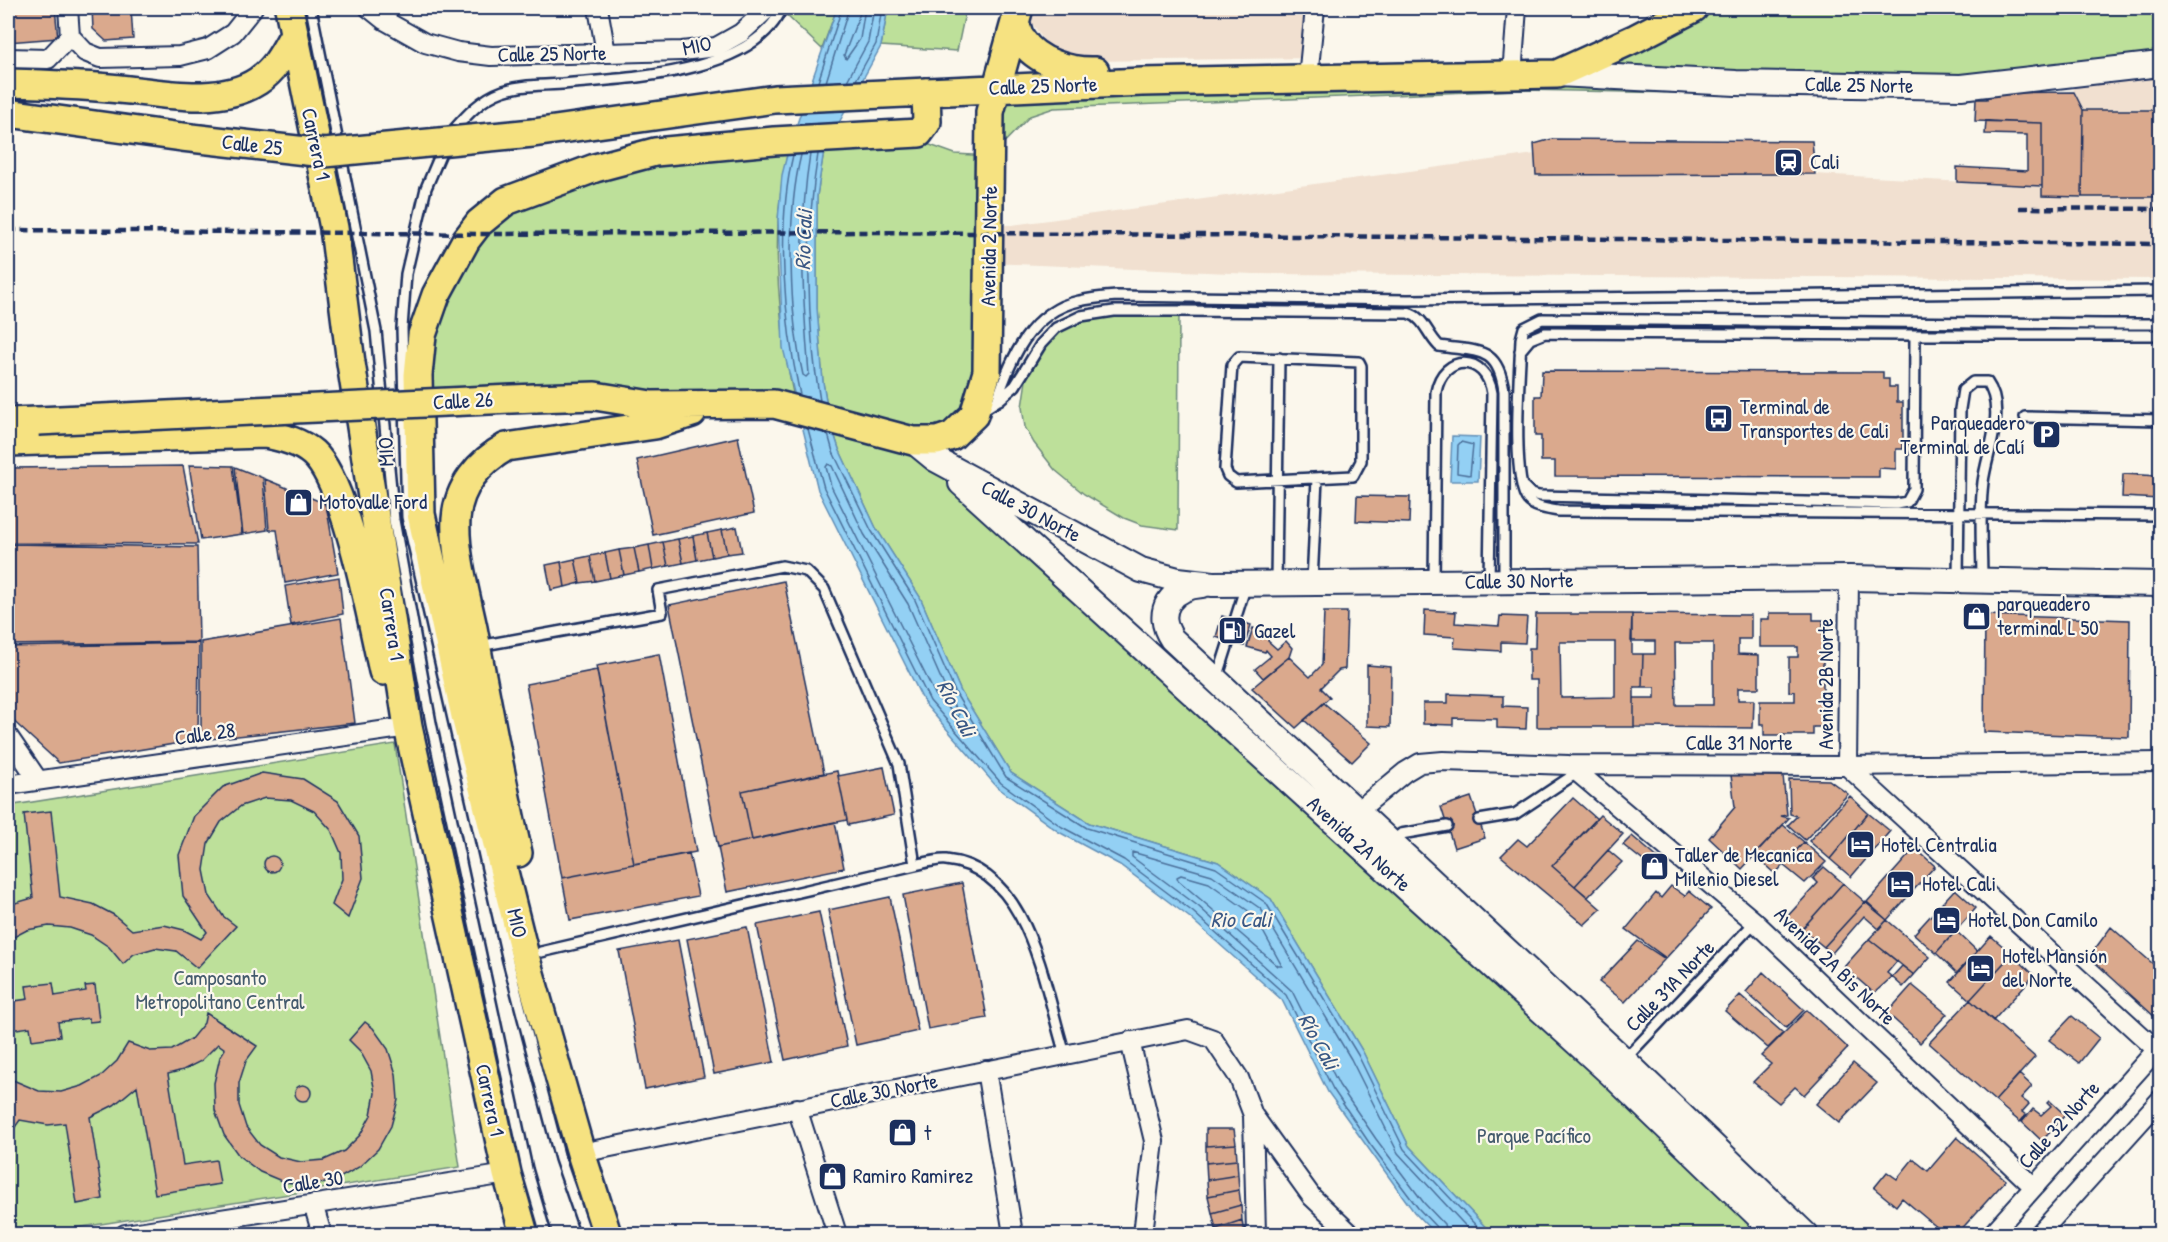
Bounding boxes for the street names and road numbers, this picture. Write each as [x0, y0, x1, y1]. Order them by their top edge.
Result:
street label: MIO [680, 28, 714, 63]
street label: Calle 25 Norte [497, 38, 607, 69]
street label: Calle 25 Norte [988, 69, 1098, 102]
street label: Calle 25 Norte [1804, 69, 1914, 100]
street label: Carrera 1 [295, 105, 338, 183]
street label: Calle 25 [220, 126, 284, 163]
street label: Avenida 2 Norte [973, 186, 1004, 306]
street label: Calle 26 [432, 384, 494, 417]
street label: MIO [371, 437, 400, 467]
street label: Calle 30 Norte [976, 472, 1086, 549]
street label: Calle 30 Norte [1464, 565, 1574, 596]
street label: Carrera 1 [372, 586, 413, 662]
street label: Avenida 2B Norte [1811, 618, 1840, 750]
street label: Calle 28 [173, 715, 237, 752]
street label: Calle 31 Norte [1685, 728, 1793, 757]
street label: Avenida 2A Norte [1301, 789, 1418, 898]
street label: Avenida 2A Bis Norte [1768, 900, 1903, 1031]
street label: MIO [500, 905, 535, 940]
street label: Calle 31A Norte [1618, 933, 1721, 1038]
street label: Carrera 1 [469, 1061, 512, 1139]
street label: Calle 30 Norte [828, 1066, 940, 1115]
street label: Calle 32 Norte [2011, 1074, 2106, 1175]
street label: Calle 30 [281, 1162, 345, 1201]

